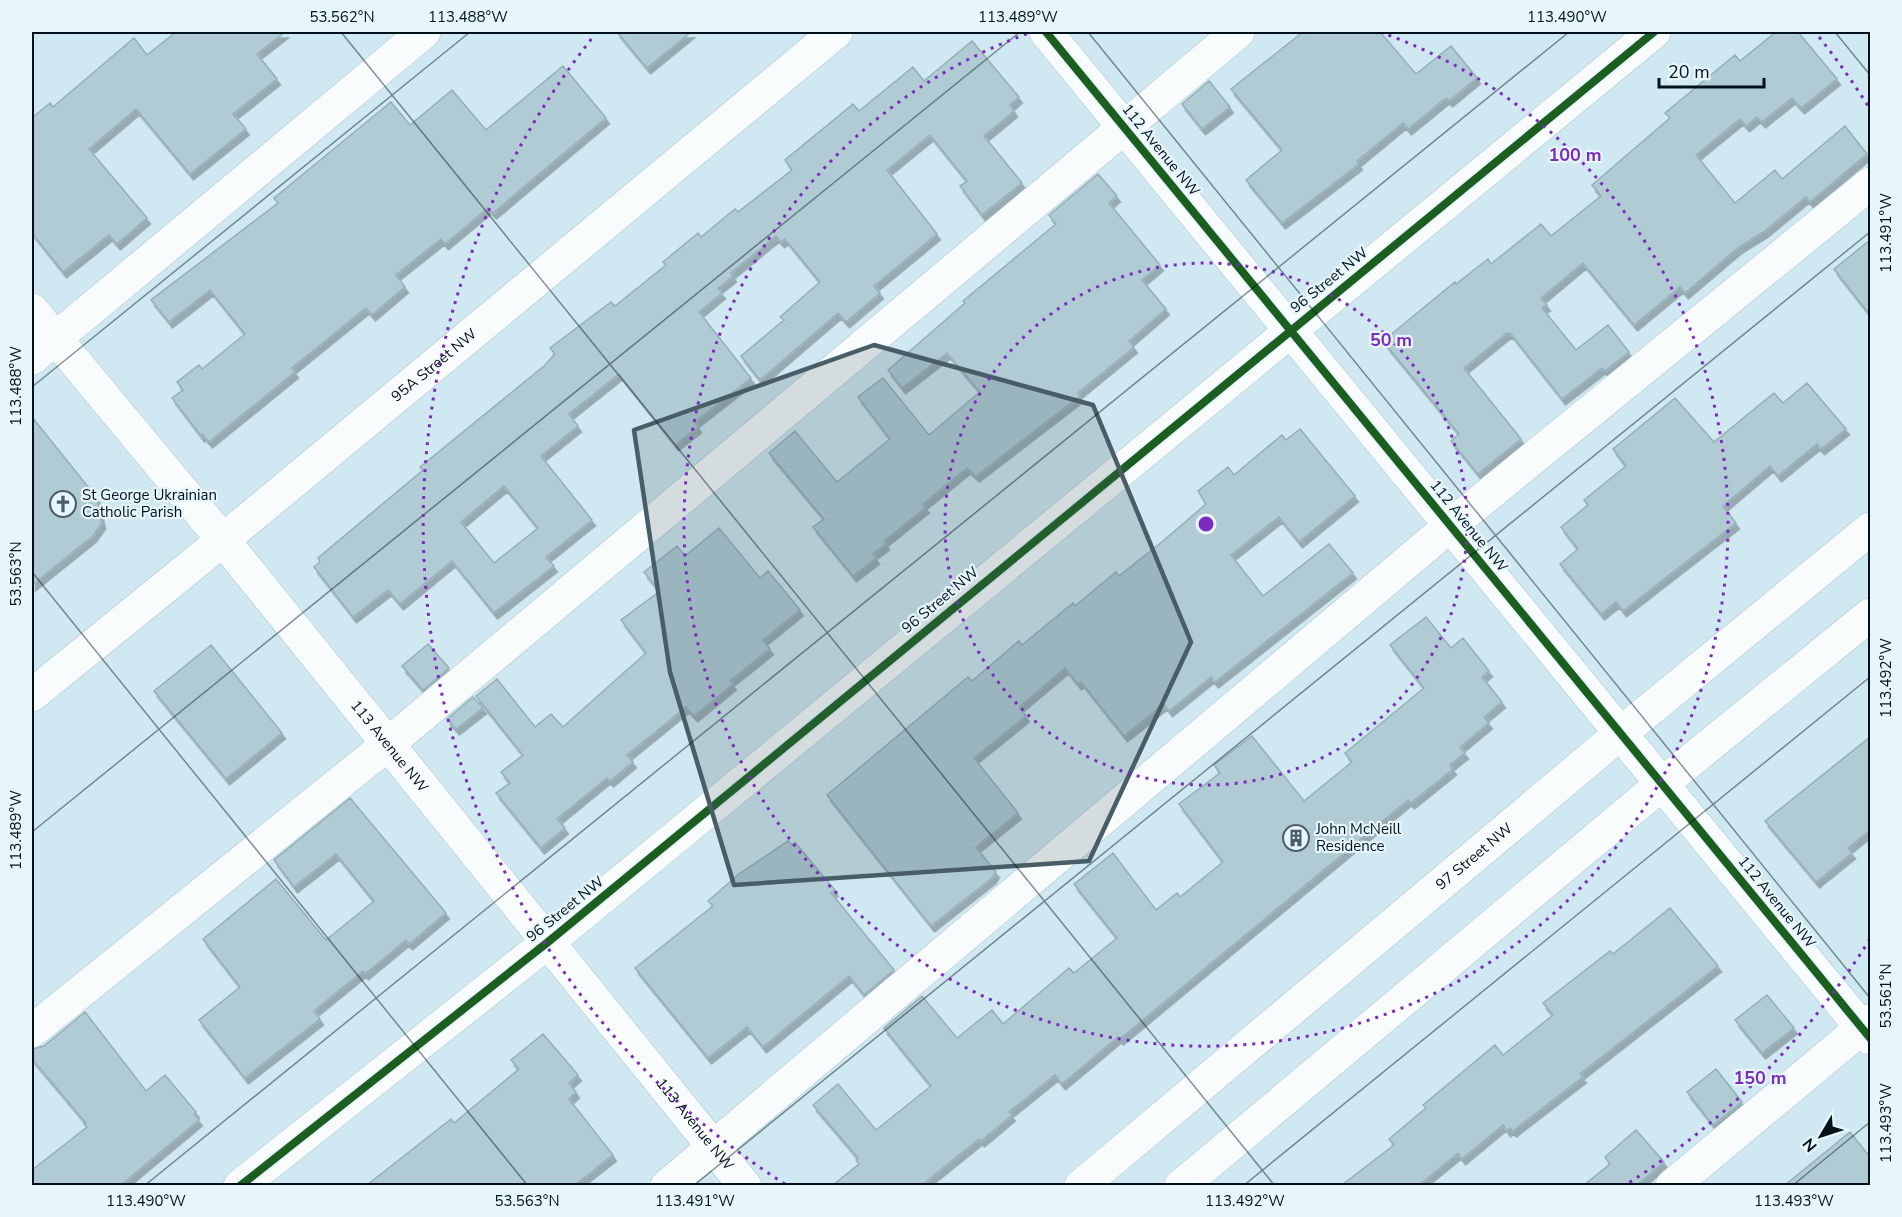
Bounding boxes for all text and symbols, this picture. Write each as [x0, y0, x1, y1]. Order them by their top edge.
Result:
text: 53.562°N [309, 7, 375, 27]
text: 113.488°W [428, 7, 508, 27]
text: 113.489°W [978, 7, 1058, 27]
text: 113.490°W [1527, 7, 1607, 27]
scale bar [1659, 51, 1764, 89]
text: 20 m [1668, 60, 1710, 84]
street label: 112 Avenue NW [1118, 100, 1205, 201]
text: 100 m [1548, 143, 1602, 167]
text: 113.491°W [1876, 193, 1896, 273]
street label: 96 Street NW [1286, 242, 1372, 317]
street label: 95A Street NW [387, 324, 481, 406]
text: 50 m [1370, 328, 1412, 352]
text: 113.488°W [6, 346, 26, 426]
street label: 112 Avenue NW [1426, 476, 1513, 577]
place label: St George Ukrainian Catholic Parish [82, 485, 217, 522]
church icon: St George Ukrainian Catholic Parish [48, 489, 78, 519]
centre of rings [1196, 514, 1216, 534]
text: 53.563°N [6, 541, 26, 607]
street label: 96 Street NW [897, 562, 983, 638]
text: 113.492°W [1876, 638, 1896, 718]
street label: 113 Avenue NW [346, 696, 433, 797]
text: 113.489°W [6, 790, 26, 870]
street label: 97 Street NW [1431, 818, 1517, 894]
place label: John McNeill Residence [1315, 819, 1402, 856]
building icon: John McNeill Residence [1281, 823, 1311, 853]
street label: 112 Avenue NW [1734, 852, 1821, 953]
street label: 96 Street NW [522, 871, 608, 946]
text: 53.561°N [1876, 963, 1896, 1029]
text: 150 m [1733, 1066, 1787, 1090]
street label: 113 Avenue NW [652, 1074, 739, 1175]
text: 113.493°W [1876, 1083, 1896, 1163]
north arrow [1791, 1106, 1851, 1166]
text: N [1798, 1133, 1822, 1156]
text: 113.490°W [106, 1191, 186, 1211]
text: 53.563°N [494, 1191, 560, 1211]
text: 113.491°W [655, 1191, 735, 1211]
text: 113.492°W [1205, 1191, 1285, 1211]
text: 113.493°W [1754, 1191, 1834, 1211]

